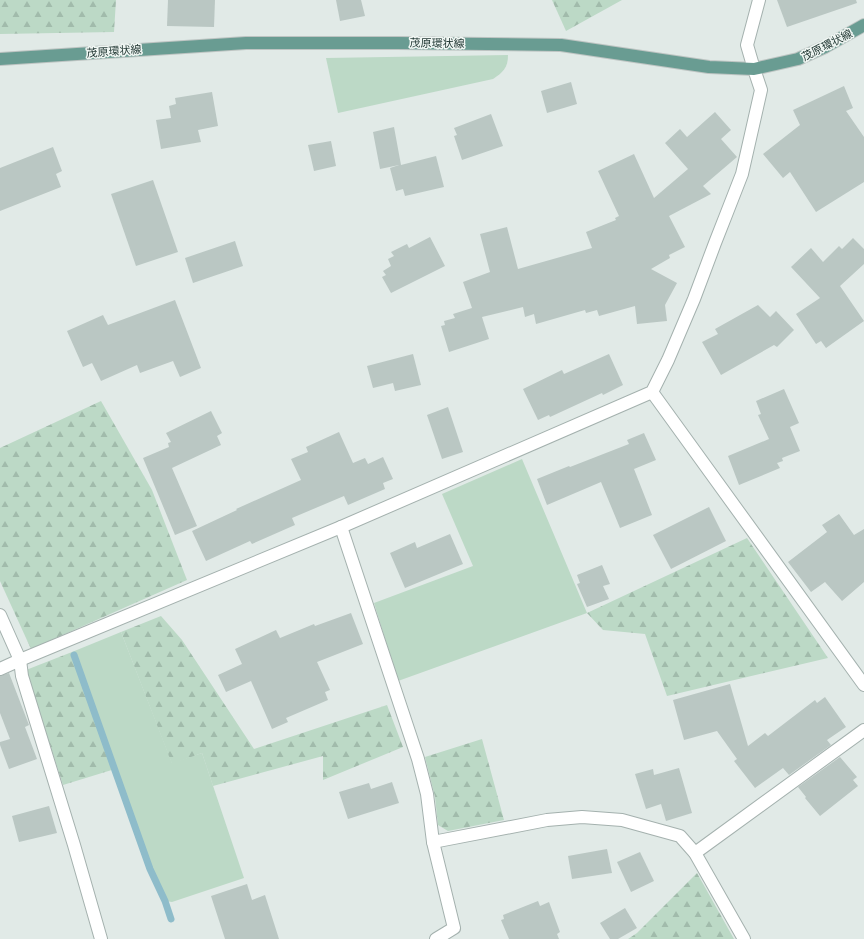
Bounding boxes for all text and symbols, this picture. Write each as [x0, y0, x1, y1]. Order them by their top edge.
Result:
street label: 茂原環状線 [799, 26, 855, 64]
street label: 茂原環状線 [409, 36, 465, 50]
street label: 茂原環状線 [86, 42, 142, 60]

